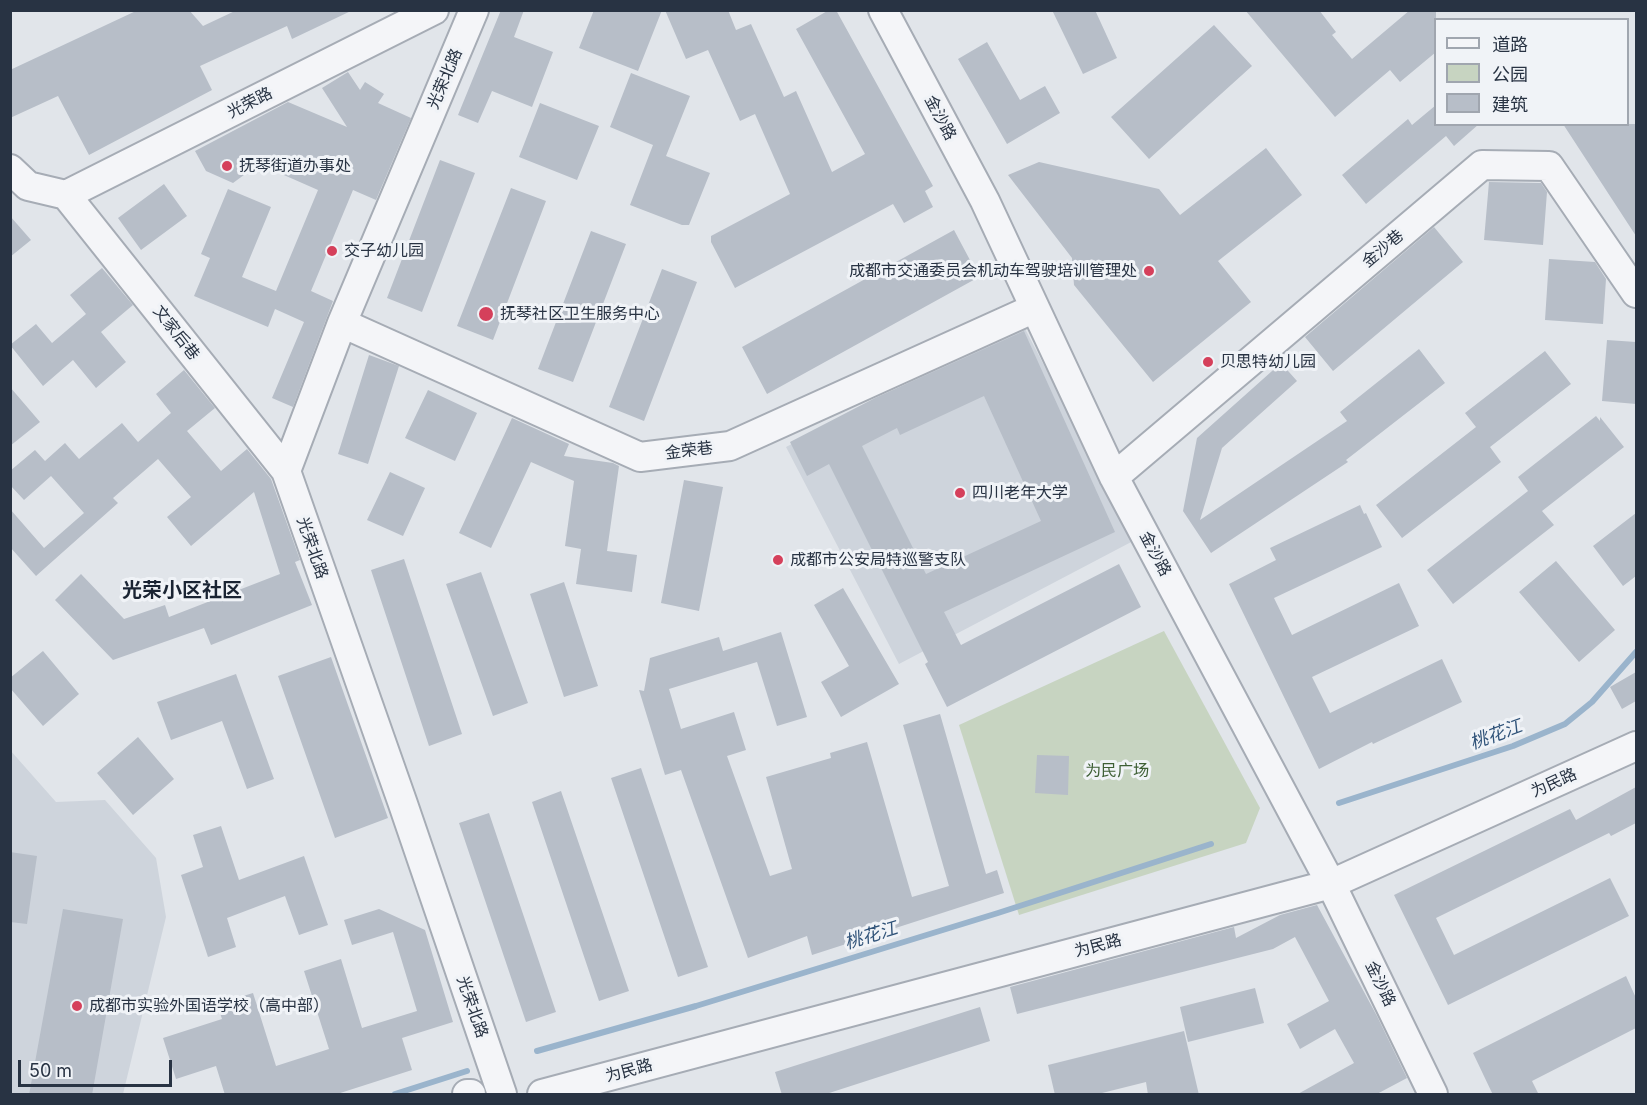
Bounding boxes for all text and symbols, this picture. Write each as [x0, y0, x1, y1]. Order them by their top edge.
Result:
legend [1434, 18, 1629, 126]
text: 道路 [1492, 34, 1528, 55]
street label: 光荣北路 [424, 46, 466, 112]
text: 公园 [1492, 64, 1528, 85]
street label: 光荣路 [224, 84, 276, 122]
street label: 金沙路 [920, 92, 960, 144]
text: 建筑 [1492, 94, 1528, 115]
place label: 抚琴街道办事处 [239, 156, 351, 176]
marker: 抚琴街道办事处 [220, 159, 234, 173]
street label: 金沙巷 [1358, 226, 1408, 272]
place label: 交子幼儿园 [344, 241, 424, 261]
marker: 交子幼儿园 [325, 244, 339, 258]
place label: 成都市交通委员会机动车驾驶培训管理处 [849, 261, 1137, 281]
marker: 成都市交通委员会机动车驾驶培训管理处 [1142, 264, 1156, 278]
street label: 文家后巷 [149, 302, 203, 364]
place label: 抚琴社区卫生服务中心 [500, 304, 660, 324]
marker: 抚琴社区卫生服务中心 [477, 305, 495, 323]
place label: 贝思特幼儿园 [1220, 352, 1316, 372]
marker: 贝思特幼儿园 [1201, 355, 1215, 369]
street label: 金荣巷 [664, 439, 714, 463]
place label: 四川老年大学 [972, 483, 1068, 503]
marker: 四川老年大学 [953, 486, 967, 500]
street label: 光荣北路 [293, 515, 331, 581]
street label: 金沙路 [1135, 528, 1175, 580]
place label: 成都市公安局特巡警支队 [790, 550, 966, 570]
marker: 成都市公安局特巡警支队 [771, 553, 785, 567]
district label: 光荣小区社区 [122, 579, 242, 603]
water label: 桃花江 [1467, 716, 1525, 754]
park label: 为民广场 [1085, 761, 1149, 781]
street label: 为民路 [1528, 764, 1580, 802]
water label: 桃花江 [842, 918, 900, 954]
street label: 为民路 [1072, 931, 1124, 961]
street label: 金沙路 [1361, 958, 1399, 1010]
street label: 光荣北路 [453, 974, 491, 1040]
place label: 成都市实验外国语学校（高中部） [89, 996, 329, 1016]
marker: 成都市实验外国语学校（高中部） [70, 999, 84, 1013]
scale bar [21, 1048, 176, 1086]
street label: 为民路 [603, 1056, 655, 1086]
text: 50 m [29, 1060, 72, 1081]

